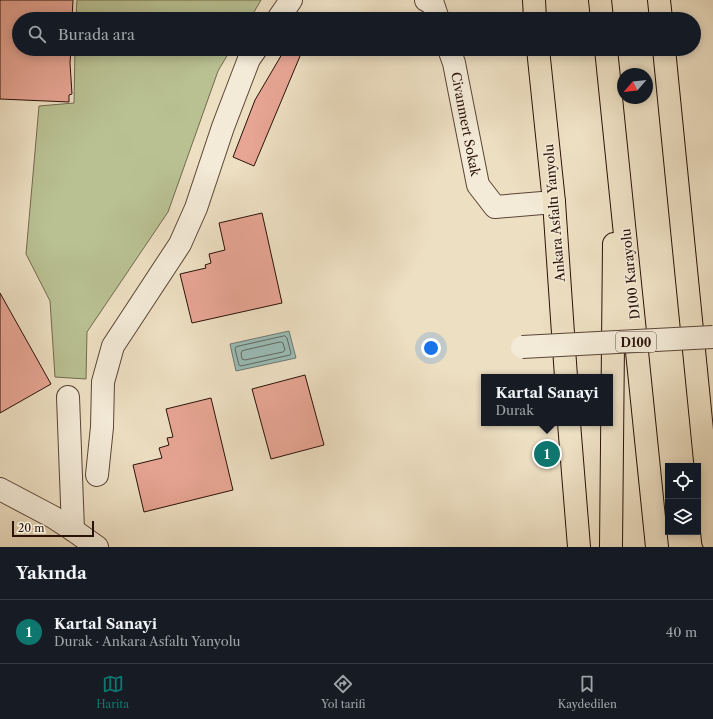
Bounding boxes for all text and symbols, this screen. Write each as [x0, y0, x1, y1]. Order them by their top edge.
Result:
search box [12, 12, 701, 56]
icon: search [26, 23, 48, 45]
text: Burada ara [58, 25, 135, 44]
north arrow [617, 68, 653, 104]
street label: Civanmert Sokak [448, 71, 484, 178]
street label: Ankara Asfaltı Yanyolu [540, 143, 568, 284]
street label: D100 Karayolu [617, 228, 643, 320]
road number: D100 [616, 332, 656, 352]
your location [421, 338, 441, 358]
popup [481, 374, 613, 426]
text: Kartal Sanayi [495, 383, 599, 402]
text: Durak [495, 402, 534, 418]
pin: 1 [534, 439, 560, 469]
map controls [665, 463, 701, 535]
button: locate [665, 463, 701, 499]
button: layers [665, 499, 701, 535]
scale bar [12, 519, 94, 538]
text: 20 m [18, 521, 44, 535]
text: Yakında [16, 563, 87, 583]
text: Kartal Sanayi [54, 614, 157, 633]
text: 1 [26, 624, 32, 640]
text: 40 m [666, 624, 697, 640]
text: Durak · Ankara Asfaltı Yanyolu [54, 633, 241, 649]
tab: Harita [96, 673, 129, 711]
tab: Yol tarifi [321, 673, 365, 711]
tab: Kaydedilen [558, 673, 617, 711]

